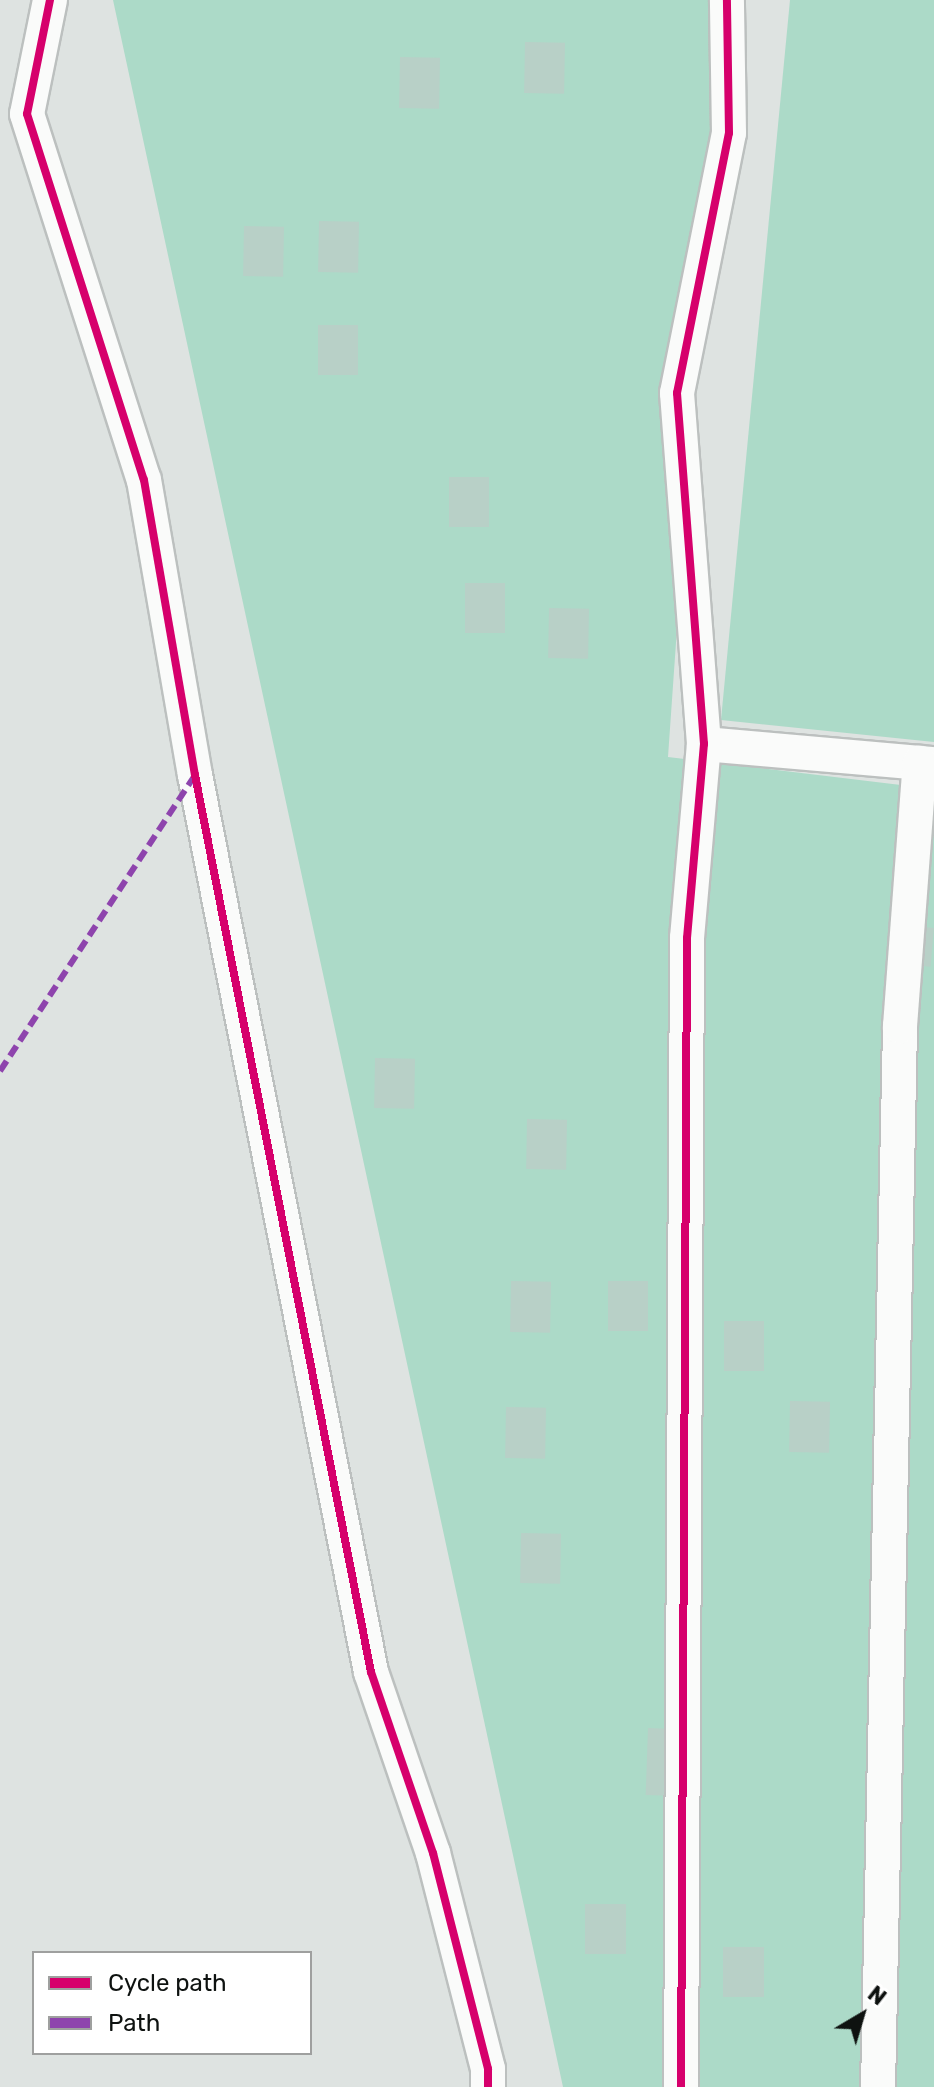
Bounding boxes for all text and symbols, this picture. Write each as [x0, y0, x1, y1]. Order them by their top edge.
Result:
legend [32, 1951, 312, 2055]
text: Cycle path [108, 1969, 227, 1997]
north arrow [822, 1975, 902, 2055]
text: N [863, 1980, 892, 2011]
text: Path [108, 2009, 160, 2037]

